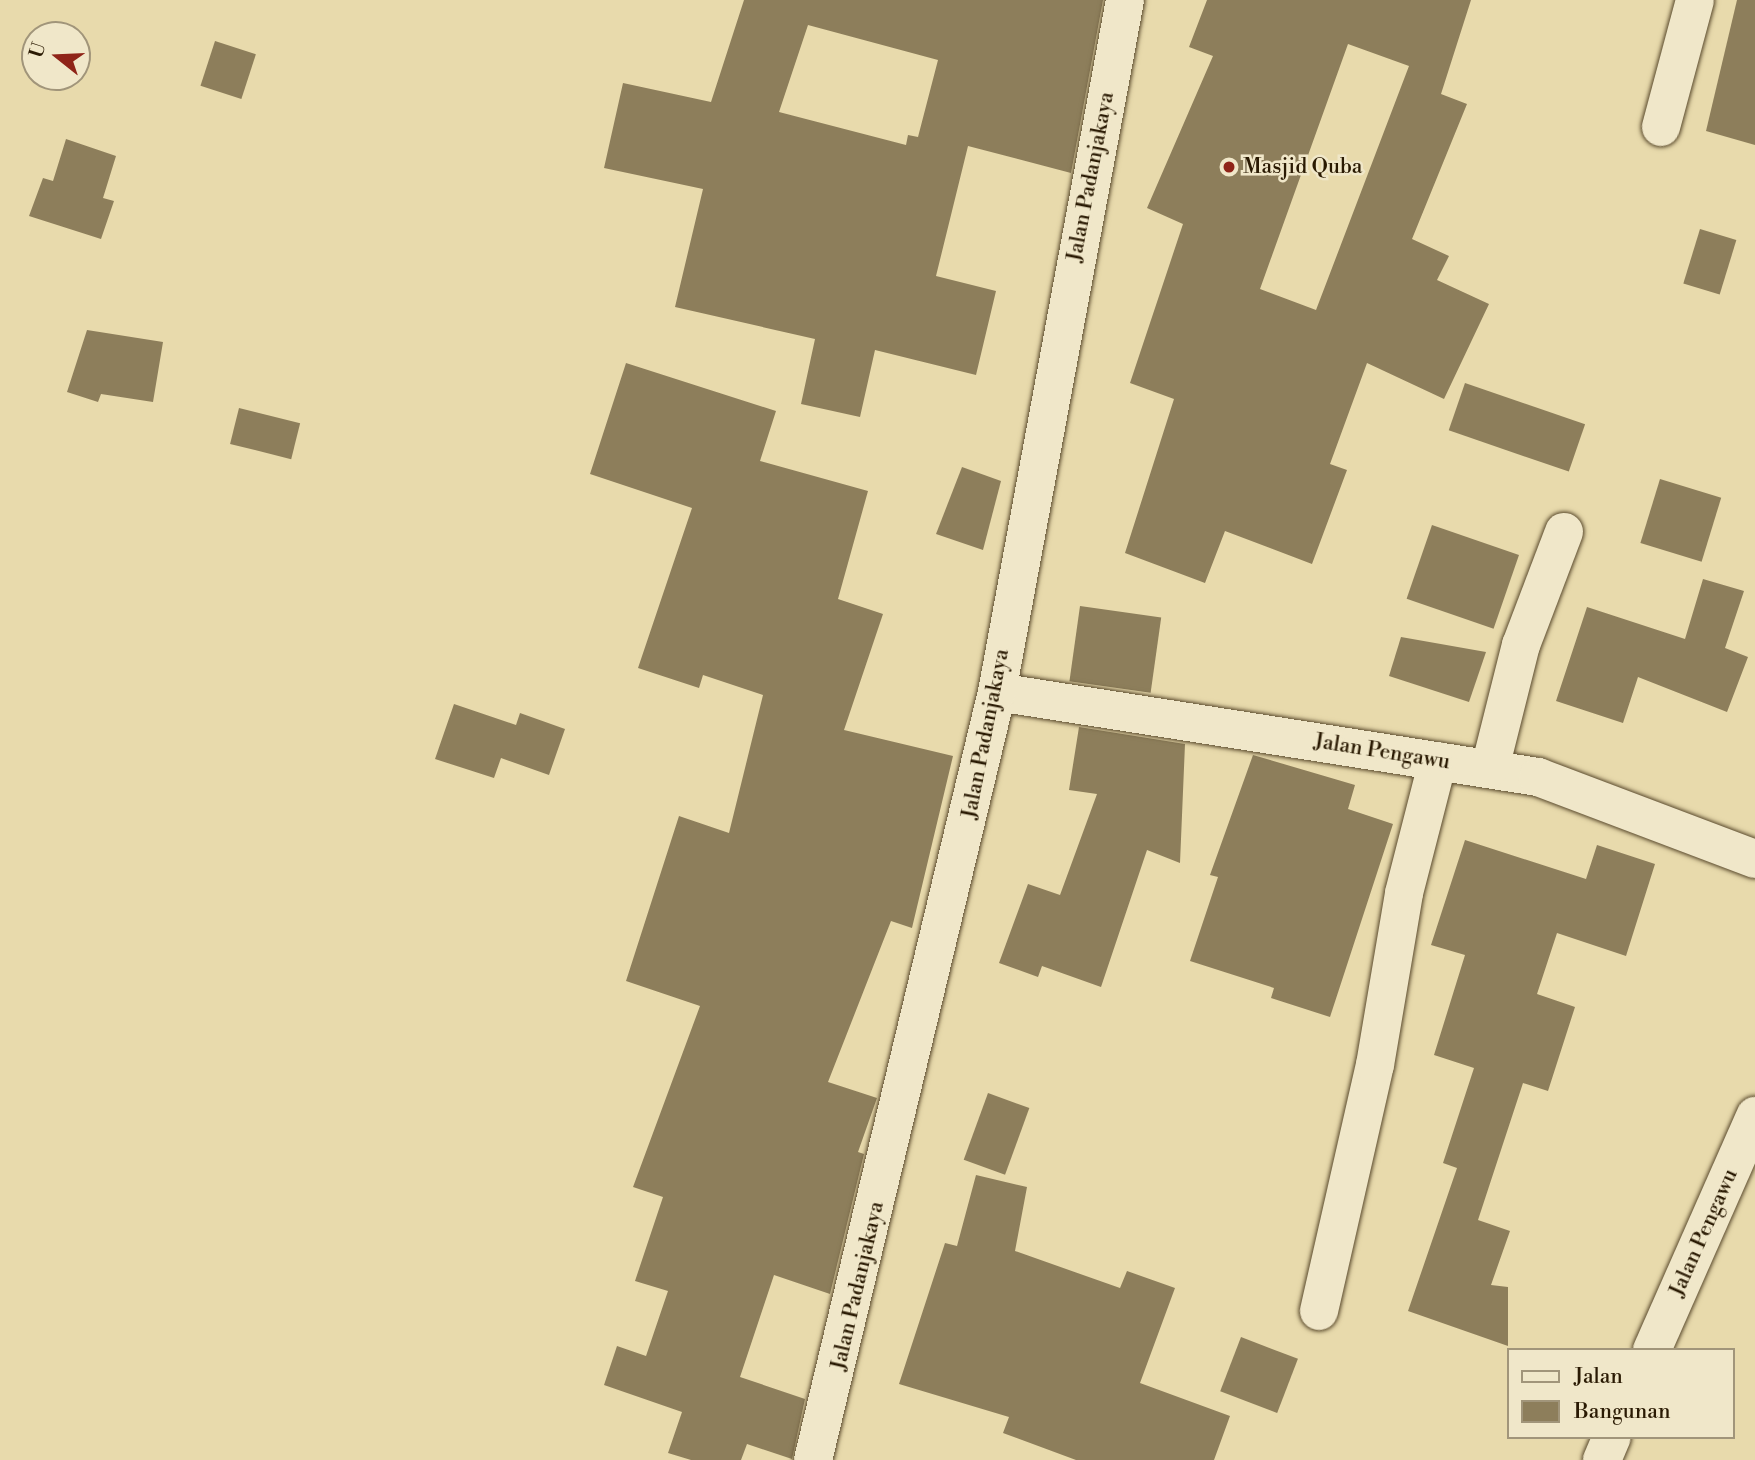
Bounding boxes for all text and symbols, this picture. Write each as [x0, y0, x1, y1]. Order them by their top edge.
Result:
north arrow [21, 21, 91, 91]
text: U [24, 39, 52, 61]
street label: Jalan Padanjakaya [1062, 90, 1120, 264]
place label: Masjid Quba [1243, 154, 1362, 180]
marker: Masjid Quba [1221, 159, 1237, 175]
street label: Jalan Padanjakaya [957, 647, 1015, 821]
street label: Jalan Pengawu [1312, 729, 1452, 775]
street label: Jalan Pengawu [1665, 1165, 1743, 1301]
street label: Jalan Padanjakaya [826, 1199, 890, 1373]
legend [1506, 1348, 1734, 1439]
text: Jalan [1574, 1364, 1623, 1390]
text: Bangunan [1574, 1399, 1670, 1425]

